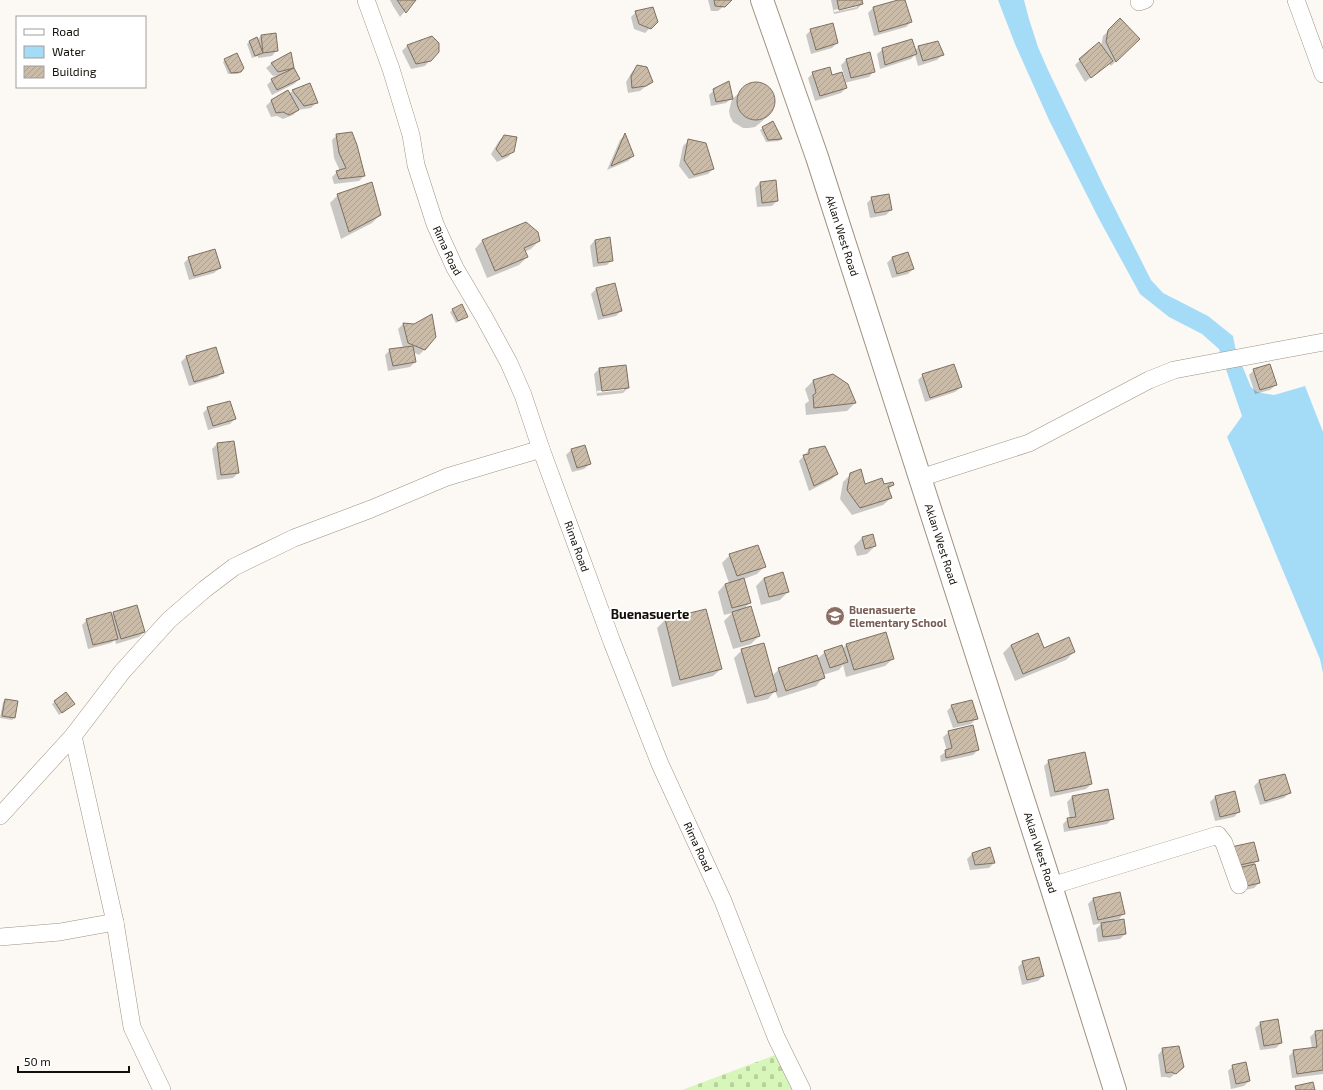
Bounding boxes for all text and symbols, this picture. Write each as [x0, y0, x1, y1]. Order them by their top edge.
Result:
legend [16, 16, 146, 88]
text: Road [52, 24, 80, 38]
text: Water [52, 44, 86, 58]
text: Building [52, 64, 97, 78]
street label: Aklan West Road [824, 193, 862, 278]
street label: Rima Road [431, 224, 465, 277]
street label: Aklan West Road [923, 502, 961, 586]
street label: Rima Road [562, 519, 593, 573]
place label: Buenasuerte Elementary School [849, 603, 947, 630]
school or university icon: Buenasuerte Elementary School [824, 605, 846, 627]
district label: Buenasuerte [611, 606, 689, 622]
street label: Aklan West Road [1022, 810, 1060, 895]
street label: Rima Road [681, 820, 715, 873]
scale bar [18, 1048, 129, 1074]
text: 50 m [24, 1054, 51, 1068]

